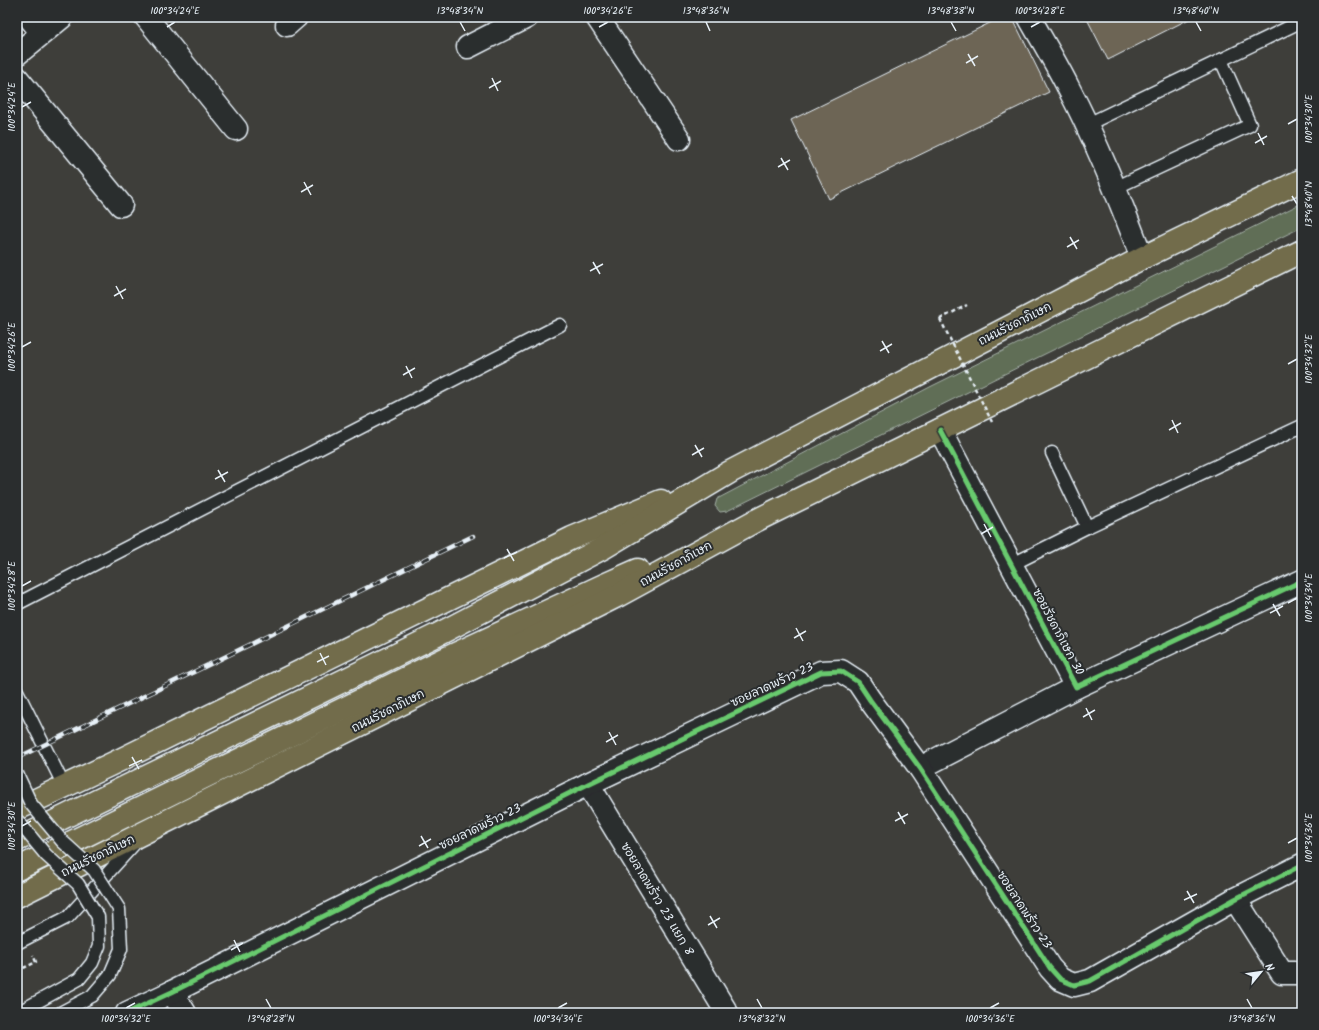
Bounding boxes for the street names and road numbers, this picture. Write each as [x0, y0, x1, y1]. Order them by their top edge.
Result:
street label: ถนนรัชดาภิเษก [975, 297, 1055, 351]
street label: ถนนรัชดาภิเษก [636, 536, 716, 592]
street label: ซอยรัชดาภิเษก 30 [1027, 585, 1089, 679]
street label: ซอยลาดพร้าว 23 [728, 657, 817, 712]
street label: ถนนรัชดาภิเษก [348, 684, 428, 738]
street label: ซอยลาดพร้าว 23 [436, 799, 524, 855]
street label: ถนนรัชดาภิเษก [58, 830, 138, 882]
street label: ซอยลาดพร้าว 23 แยก 8 [616, 839, 699, 960]
street label: ซอยลาดพร้าว 23 [992, 867, 1056, 953]

